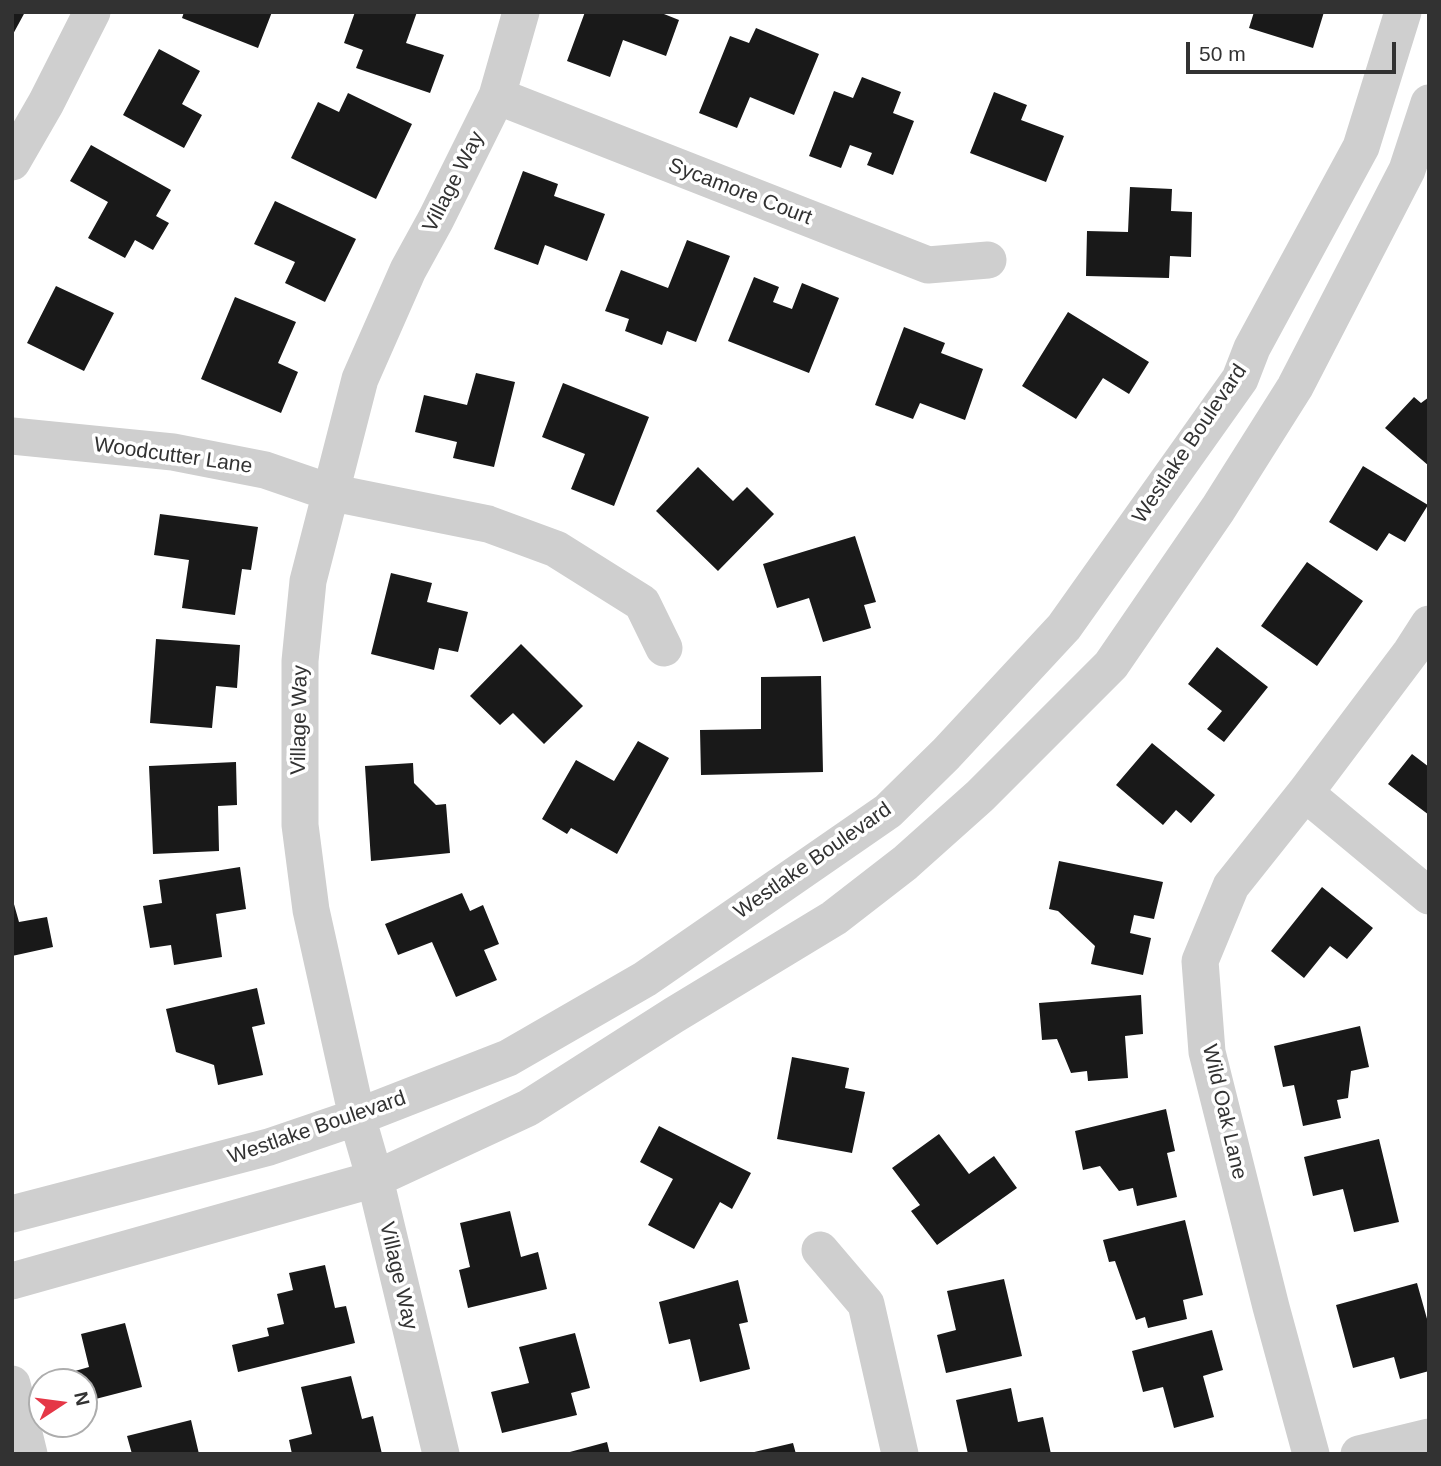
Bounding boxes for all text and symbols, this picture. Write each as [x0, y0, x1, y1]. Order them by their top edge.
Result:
scale bar [1189, 28, 1399, 72]
text: 50 m [1199, 42, 1246, 65]
street label: Village Way [418, 127, 490, 237]
street label: Sycamore Court [665, 153, 815, 231]
street label: Westlake Boulevard [1127, 360, 1253, 528]
street label: Woodcutter Lane [92, 432, 254, 480]
street label: Village Way [286, 665, 314, 775]
street label: Westlake Boulevard [729, 797, 897, 925]
street label: Wild Oak Lane [1196, 1042, 1252, 1182]
street label: Westlake Boulevard [225, 1086, 409, 1170]
street label: Village Way [373, 1220, 423, 1332]
north arrow [28, 1368, 98, 1438]
text: N [70, 1390, 94, 1408]

